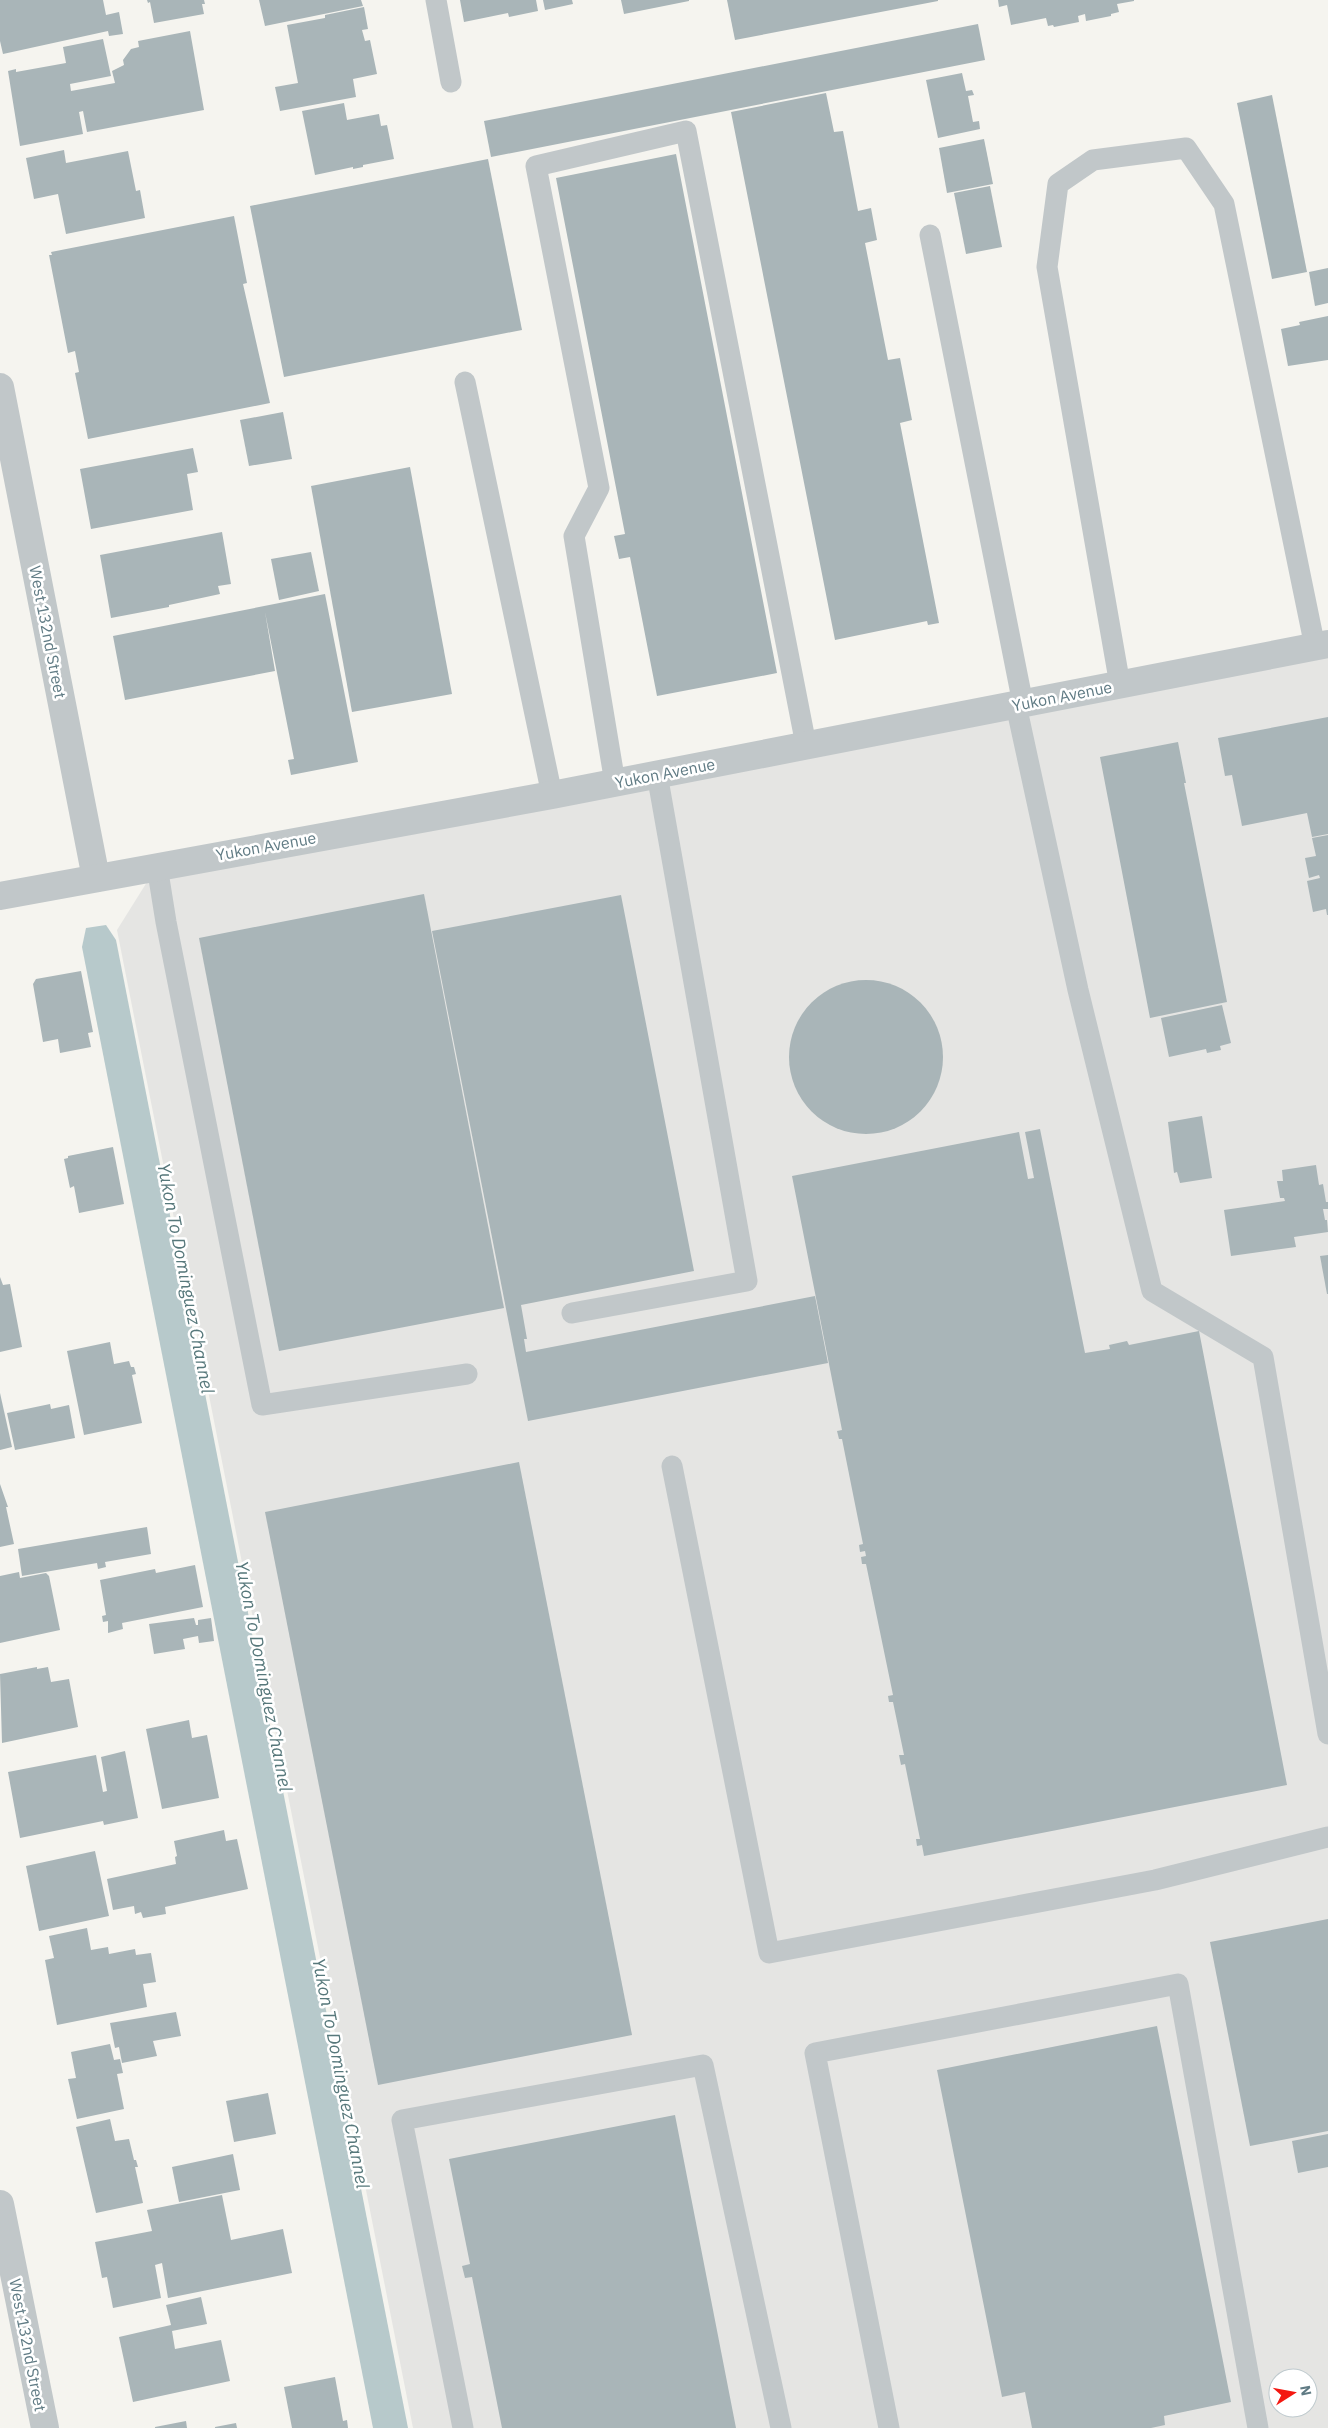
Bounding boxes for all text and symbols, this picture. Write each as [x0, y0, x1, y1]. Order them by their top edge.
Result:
street label: West 132nd Street [25, 564, 71, 700]
street label: Yukon Avenue [1010, 676, 1114, 716]
street label: Yukon Avenue [613, 753, 717, 793]
street label: Yukon Avenue [214, 827, 318, 865]
water label: Yukon To Dominguez Channel [152, 1161, 220, 1396]
water label: Yukon To Dominguez Channel [230, 1559, 298, 1794]
water label: Yukon To Dominguez Channel [307, 1956, 375, 2191]
street label: West 132nd Street [5, 2277, 51, 2413]
north arrow [1268, 2368, 1318, 2418]
text: N [1296, 2384, 1316, 2397]

